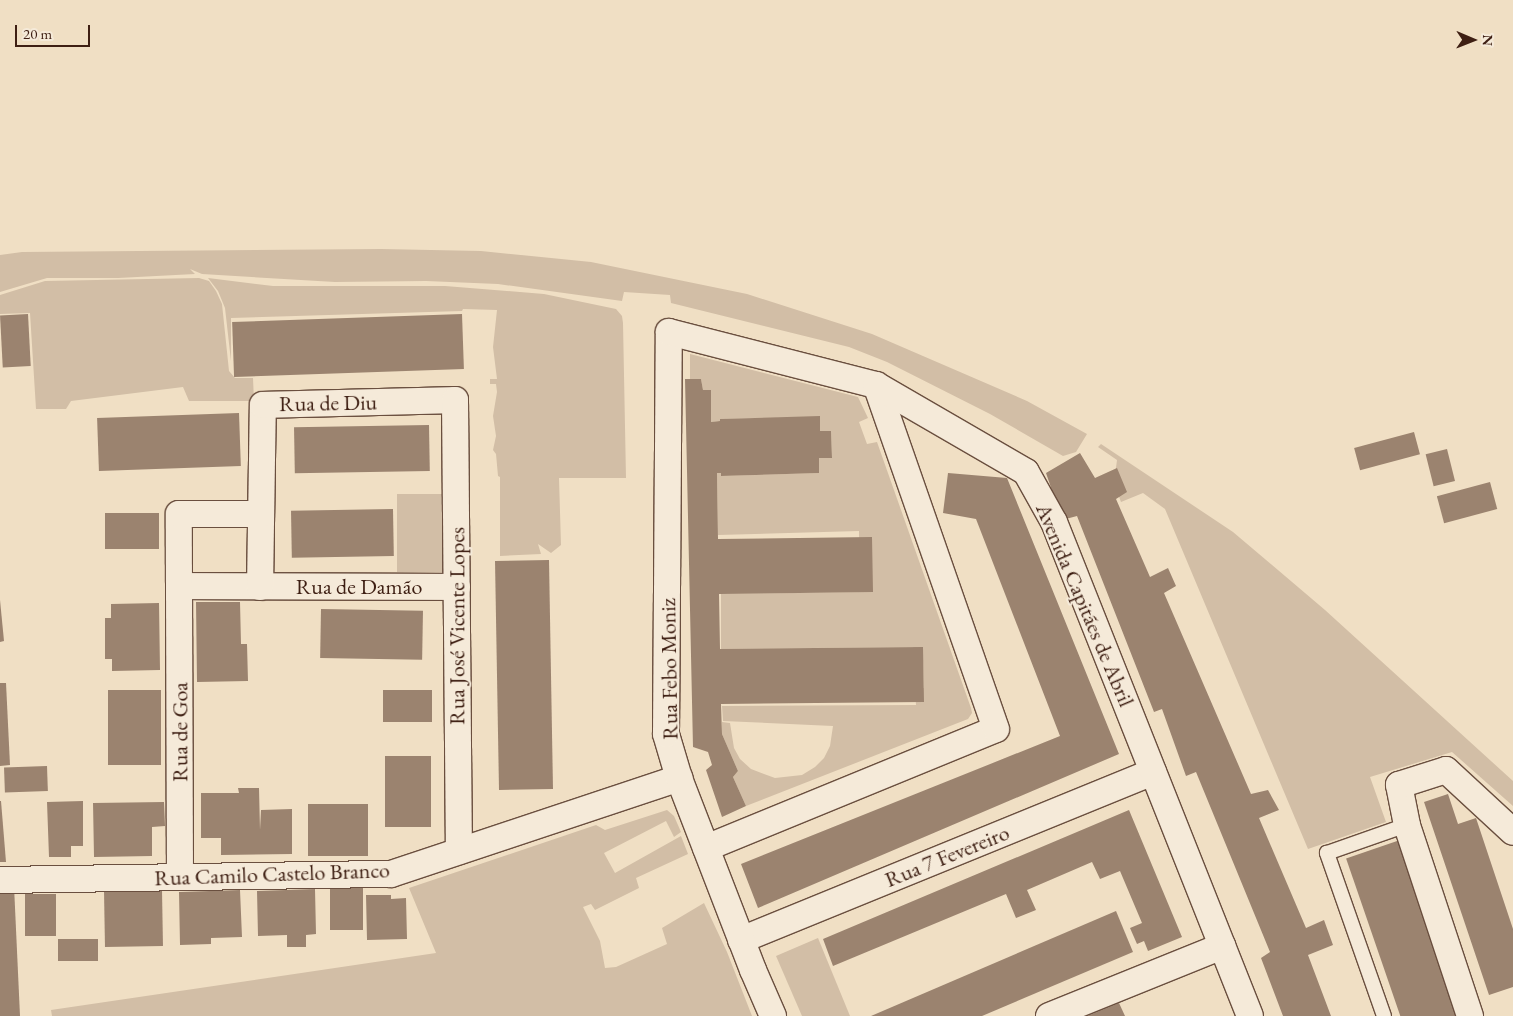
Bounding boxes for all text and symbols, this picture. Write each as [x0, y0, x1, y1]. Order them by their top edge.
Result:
scale bar [18, 15, 92, 47]
north arrow [1448, 15, 1498, 65]
text: 20 m [23, 24, 52, 43]
text: N [1479, 34, 1497, 46]
street label: Rua de Diu [279, 389, 377, 417]
street label: Avenida Capitães de Abril [1030, 499, 1140, 711]
street label: Rua José Vicente Lopes [444, 527, 470, 725]
street label: Rua de Damão [296, 574, 422, 600]
street label: Rua Febo Moniz [655, 598, 683, 740]
street label: Rua de Goa [167, 682, 193, 782]
street label: Rua 7 Fevereiro [881, 819, 1013, 893]
street label: Rua Camilo Castelo Branco [154, 857, 390, 891]

